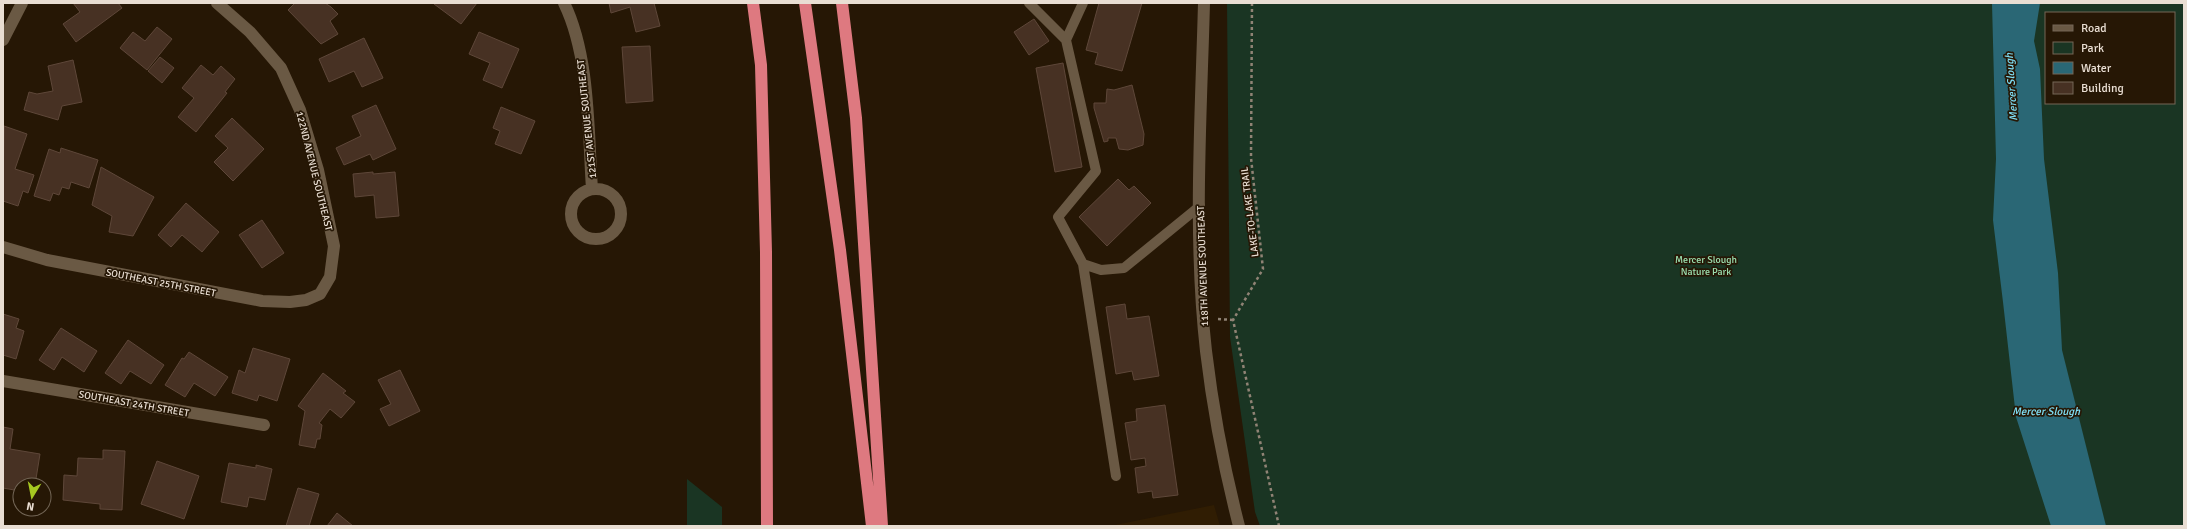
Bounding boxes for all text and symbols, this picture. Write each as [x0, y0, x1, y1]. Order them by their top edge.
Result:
legend [2045, 12, 2175, 104]
text: Road [2081, 21, 2107, 36]
text: Park [2081, 41, 2104, 56]
water label: Mercer Slough [2003, 52, 2020, 121]
street label: 121ST AVENUE SOUTHEAST [575, 59, 599, 179]
text: Water [2081, 61, 2112, 76]
text: Building [2081, 81, 2124, 96]
street label: 122ND AVENUE SOUTHEAST [293, 110, 335, 232]
street label: LAKE-TO-LAKE TRAIL [1239, 166, 1261, 258]
street label: 118TH AVENUE SOUTHEAST [1195, 205, 1211, 327]
park label: Mercer Slough Nature Park [1675, 254, 1737, 278]
street label: SOUTHEAST 25TH STREET [105, 266, 217, 300]
street label: SOUTHEAST 24TH STREET [78, 388, 190, 420]
water label: Mercer Slough [2012, 405, 2081, 418]
north arrow [12, 477, 52, 517]
text: N [25, 499, 35, 513]

